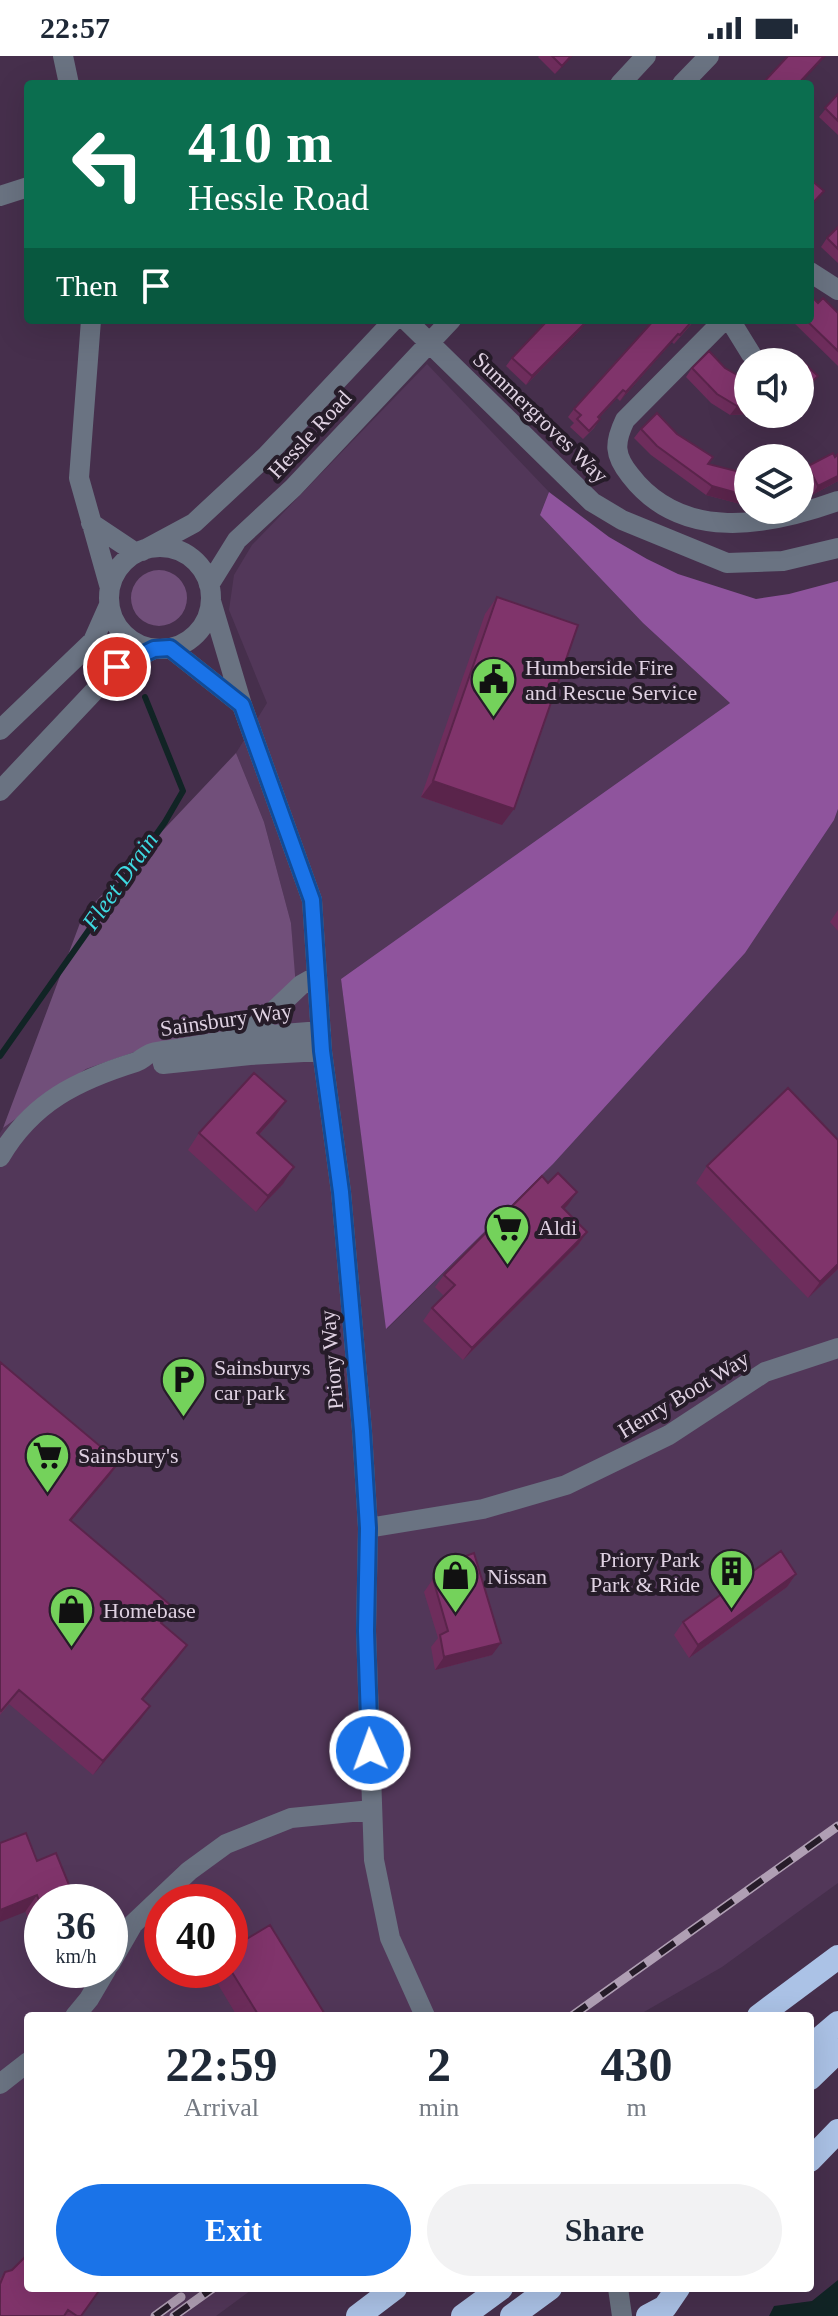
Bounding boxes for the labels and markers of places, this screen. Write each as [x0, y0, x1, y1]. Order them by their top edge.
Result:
pin [83, 633, 151, 701]
place label: Humberside Fire and Rescue Service [525, 655, 697, 705]
public building icon: Humberside Fire and Rescue Service [470, 656, 518, 719]
supermarket icon: Aldi [483, 1203, 531, 1266]
place label: Aldi [538, 1215, 577, 1240]
place label: Sainsburys car park [214, 1355, 311, 1405]
parking icon: Sainsburys car park [159, 1356, 207, 1419]
supermarket icon: Sainsbury's [23, 1431, 71, 1494]
place label: Sainsbury's [78, 1443, 179, 1468]
place label: Priory Park Park & Ride [590, 1547, 700, 1597]
building icon: Priory Park Park & Ride [707, 1548, 755, 1611]
shop icon: Nissan [432, 1552, 480, 1615]
place label: Nissan [487, 1564, 547, 1589]
shop icon: Homebase [48, 1586, 96, 1649]
place label: Homebase [103, 1598, 196, 1623]

